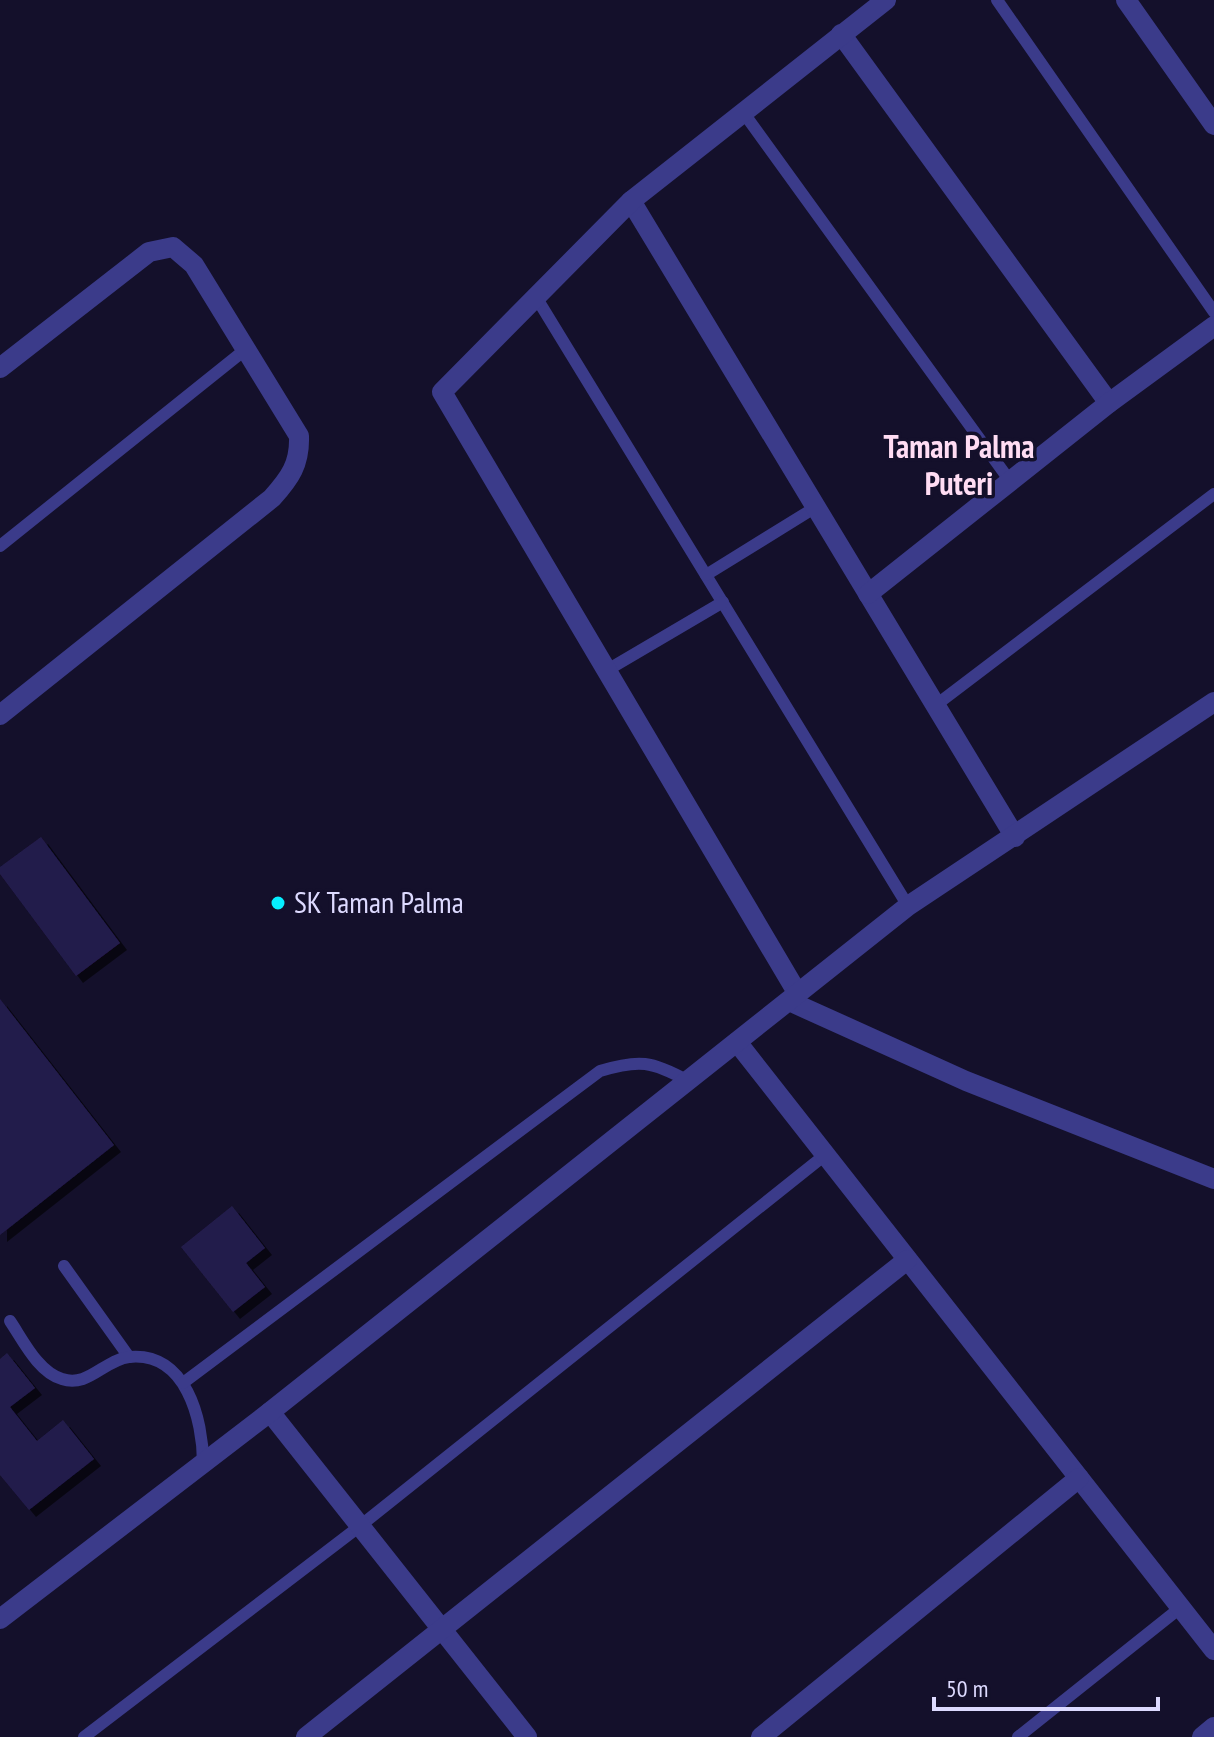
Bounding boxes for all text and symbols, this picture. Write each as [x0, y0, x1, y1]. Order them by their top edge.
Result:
district label: Taman Palma Puteri [884, 425, 1034, 504]
place label: SK Taman Palma [294, 882, 464, 921]
marker: SK Taman Palma [269, 894, 287, 912]
scale bar [934, 1661, 1158, 1711]
text: 50 m [946, 1673, 988, 1704]

